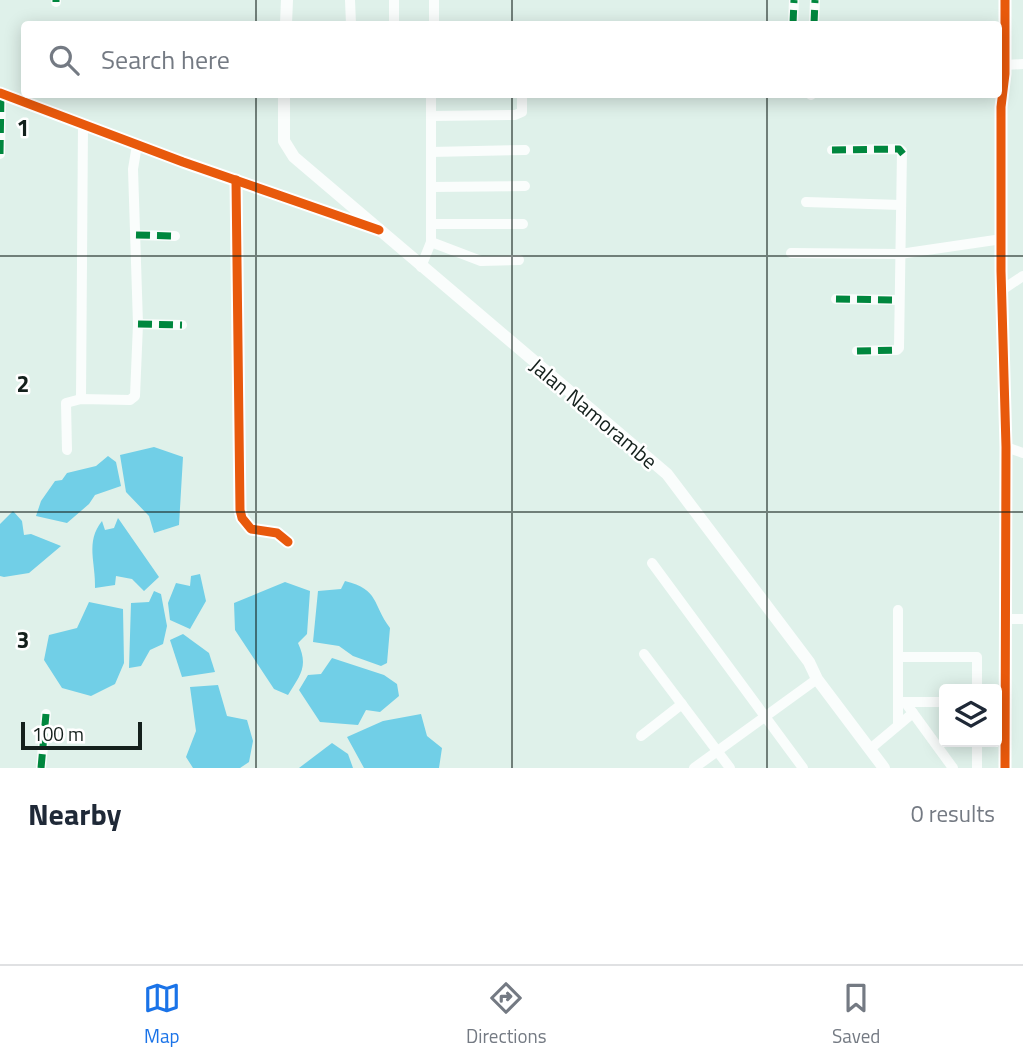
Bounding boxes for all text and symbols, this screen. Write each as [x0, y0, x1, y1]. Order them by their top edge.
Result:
search box [21, 21, 1002, 98]
text: Search here [101, 40, 230, 79]
icon: search [45, 41, 83, 79]
text: 1 [17, 110, 29, 145]
street label: Jalan Namorambe [523, 350, 665, 476]
text: 2 [17, 366, 29, 401]
text: 3 [17, 622, 29, 657]
map controls [939, 684, 1002, 747]
button: layers [939, 684, 1002, 747]
scale bar [21, 719, 142, 751]
text: 100 m [32, 719, 84, 748]
text: Nearby [28, 791, 121, 837]
text: 0 results [911, 796, 995, 831]
tab: Map [143, 979, 181, 1050]
tab: Directions [466, 979, 547, 1050]
tab: Saved [832, 979, 880, 1050]

